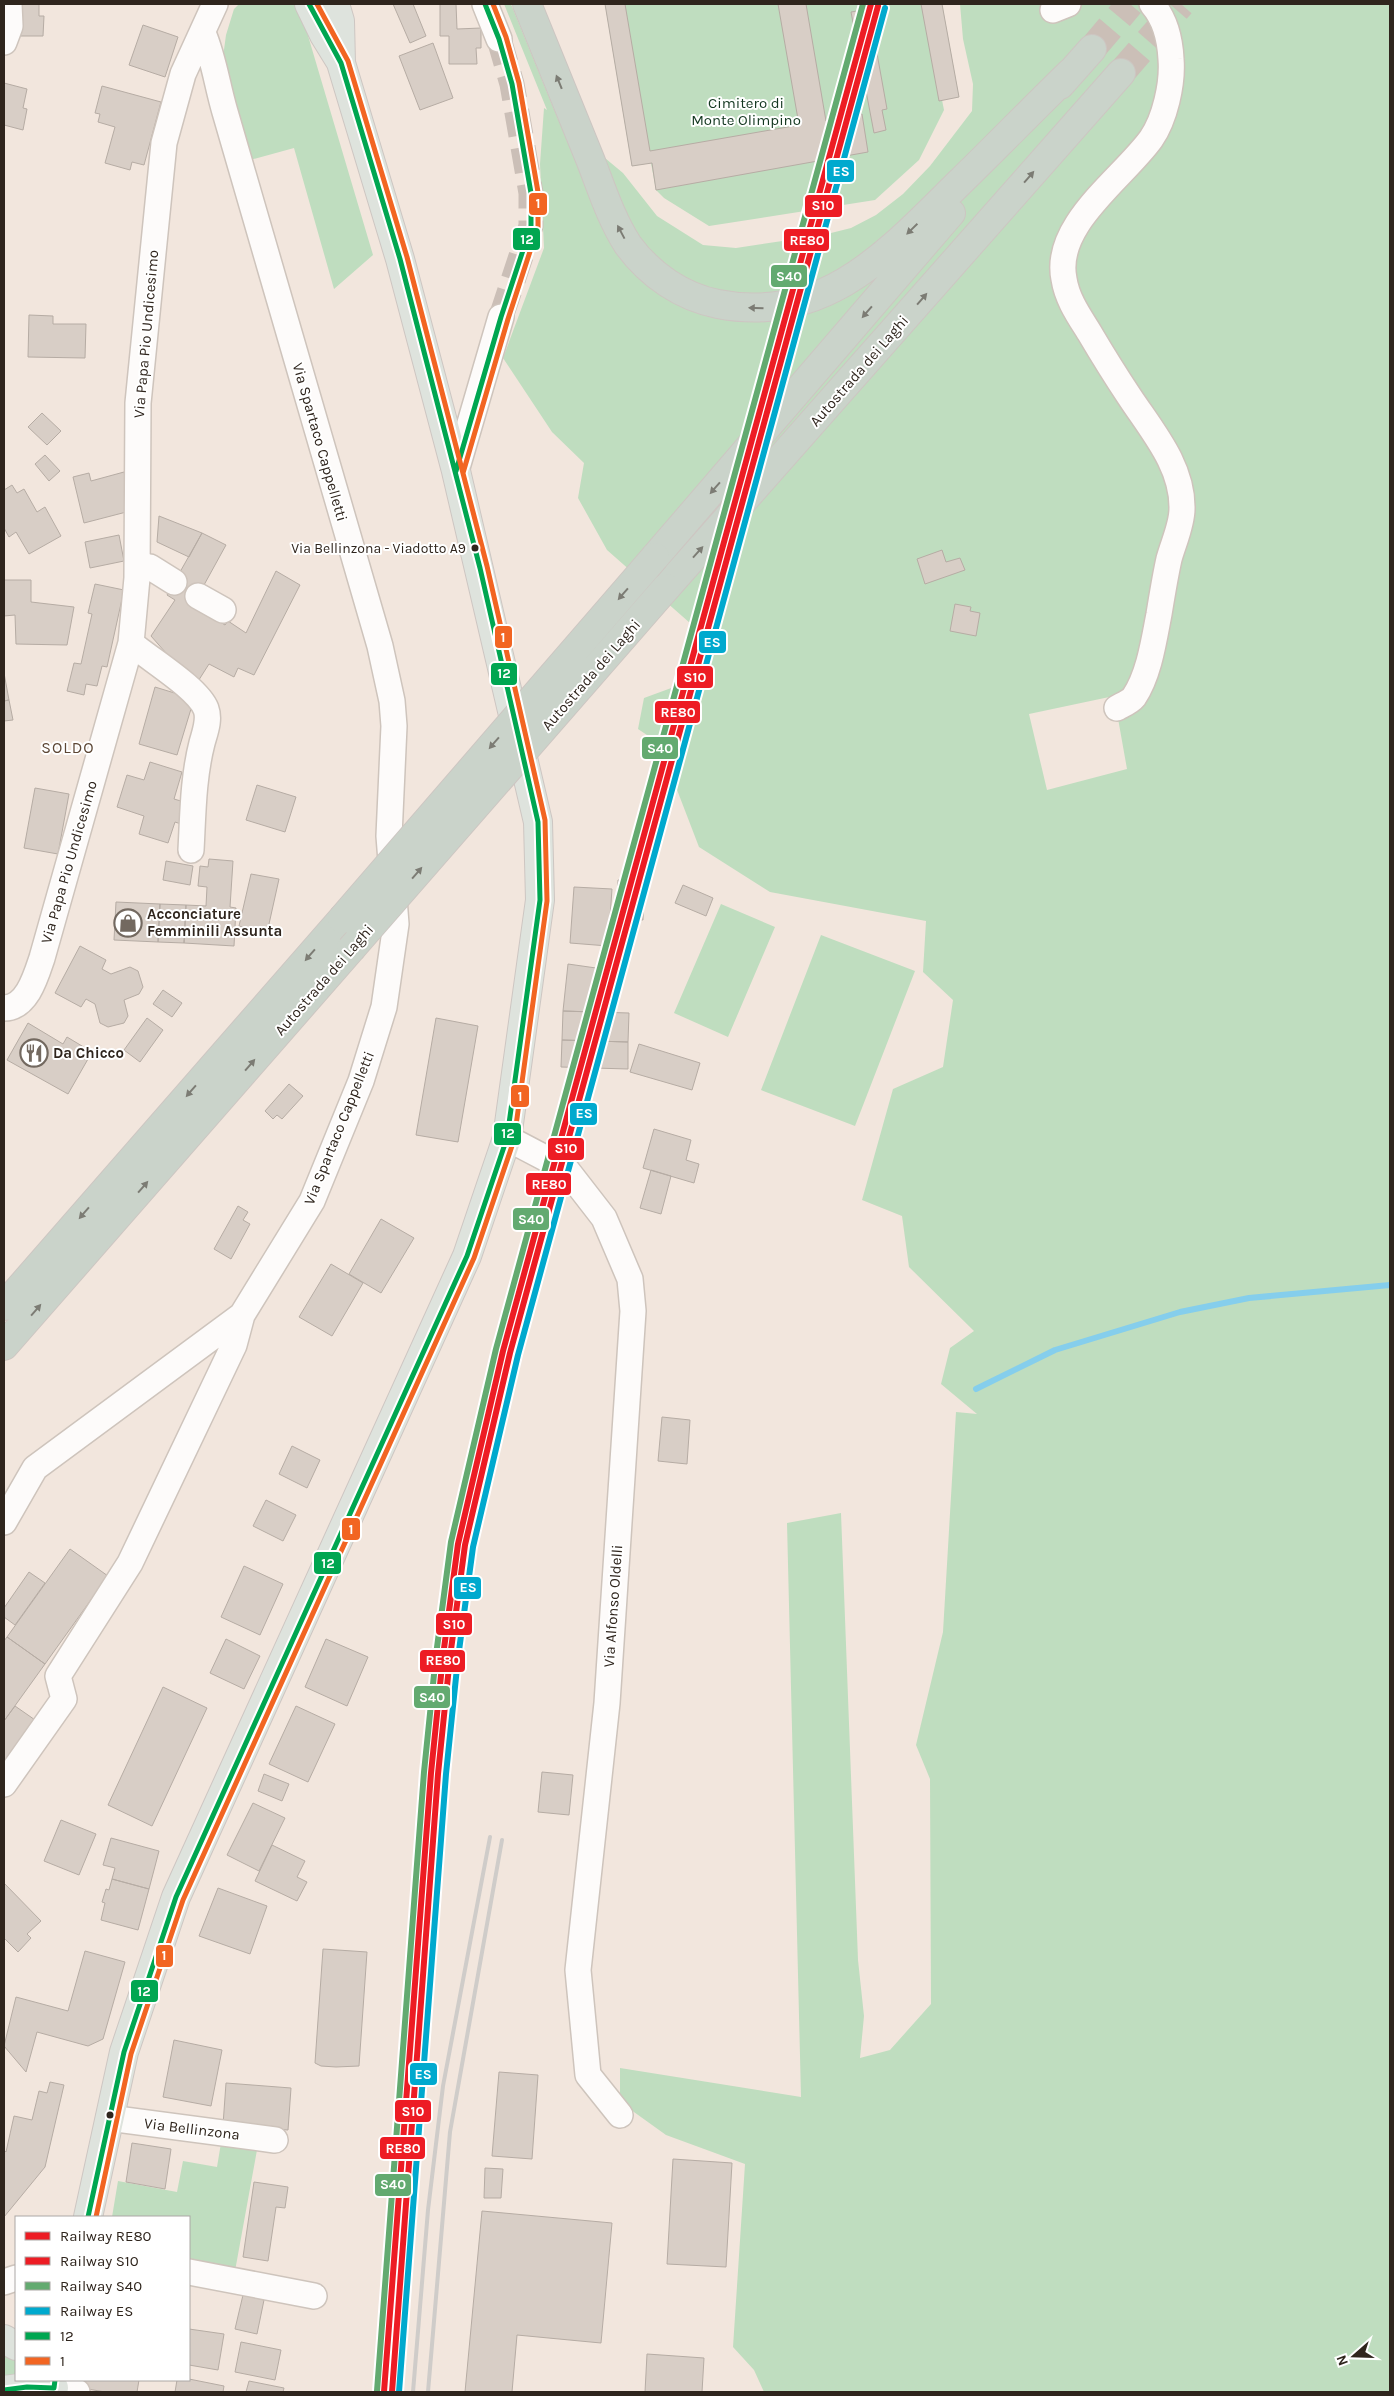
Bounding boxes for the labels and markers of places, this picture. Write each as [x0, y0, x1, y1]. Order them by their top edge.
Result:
place label: Via Bellinzona - Viadotto A9 [291, 540, 466, 557]
marker: Via Bellinzona - Viadotto A9 [470, 543, 480, 553]
place label: Acconciature Femminili Assunta [147, 905, 282, 940]
shop icon: Acconciature Femminili Assunta [113, 908, 143, 938]
restaurant icon: Da Chicco [19, 1038, 49, 1068]
place label: Da Chicco [53, 1044, 124, 1062]
unlabelled marker [105, 2110, 115, 2120]

